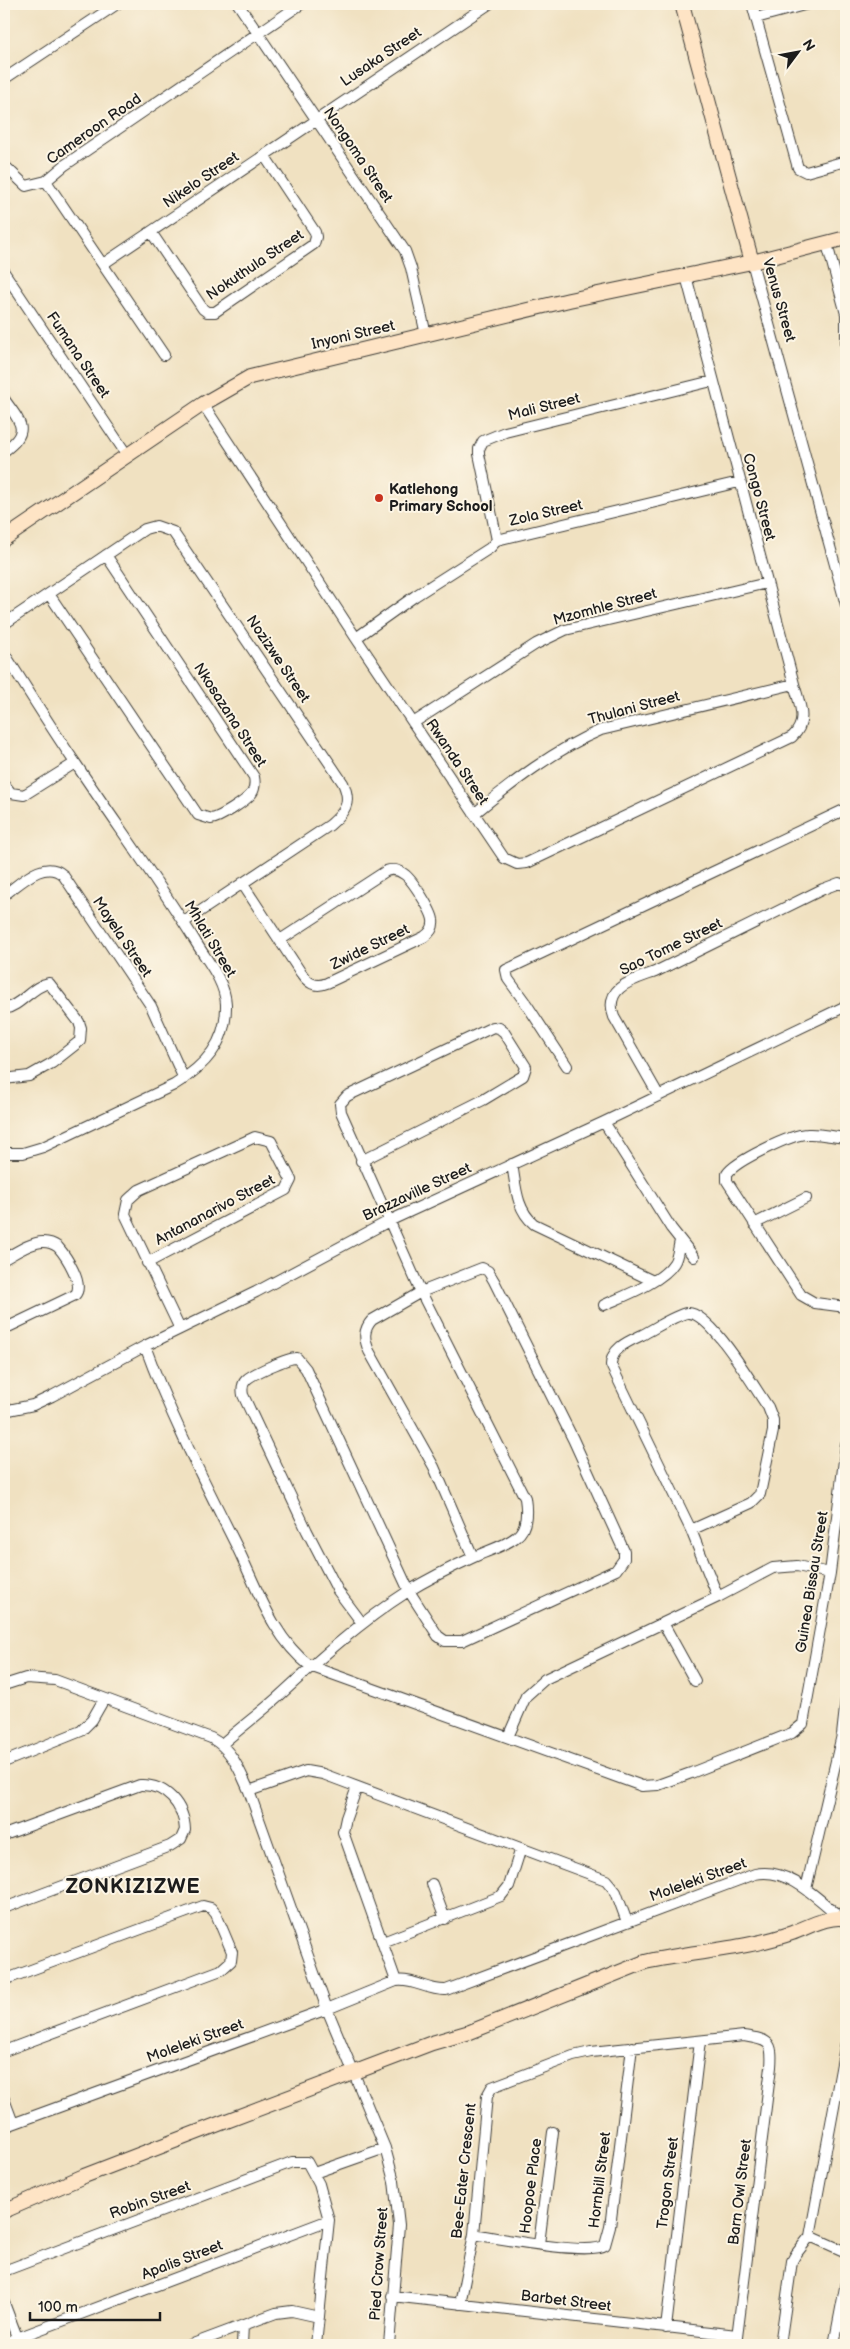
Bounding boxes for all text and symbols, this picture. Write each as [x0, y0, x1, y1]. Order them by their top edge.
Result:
street label: Lusaka Street [337, 23, 425, 91]
north arrow [772, 28, 822, 78]
text: N [799, 36, 819, 54]
street label: Cameroon Road [43, 89, 145, 169]
street label: Nongoma Street [319, 104, 397, 207]
street label: Nikelo Street [159, 147, 243, 212]
street label: Nokuthula Street [203, 225, 308, 305]
street label: Venus Street [758, 256, 800, 344]
street label: Fumana Street [42, 308, 114, 402]
street label: Inyoni Street [309, 316, 397, 354]
street label: Mali Street [506, 389, 582, 425]
street label: Congo Street [738, 451, 780, 543]
place label: Katlehong Primary School [389, 480, 493, 516]
marker: Katlehong Primary School [373, 492, 385, 504]
street label: Zola Street [507, 495, 585, 531]
street label: Mzomhle Street [551, 584, 659, 630]
street label: Nozizwe Street [242, 612, 314, 707]
street label: Nkosazana Street [189, 659, 271, 771]
street label: Thulani Street [586, 687, 682, 729]
street label: Rwanda Street [421, 715, 493, 809]
street label: Mayela Street [88, 893, 156, 981]
street label: Mhlati Street [180, 897, 240, 981]
street label: Sao Tome Street [617, 914, 726, 980]
street label: Zwide Street [327, 920, 413, 975]
street label: Brazzaville Street [360, 1158, 475, 1225]
street label: Antananarivo Street [152, 1170, 279, 1250]
street label: Guinea Bissau Street [791, 1509, 833, 1654]
street label: Moleleki Street [647, 1854, 749, 1906]
district label: ZONKIZIZWE [66, 1875, 200, 1899]
street label: Moleleki Street [144, 2015, 246, 2067]
street label: Bee-Eater Crescent [447, 2102, 481, 2240]
street label: Hornbill Street [585, 2130, 615, 2229]
street label: Trogon Street [653, 2136, 683, 2230]
street label: Hoopoe Place [516, 2137, 546, 2235]
street label: Barn Owl Street [724, 2138, 756, 2246]
street label: Robin Street [107, 2176, 193, 2223]
street label: Pied Crow Street [366, 2206, 392, 2321]
street label: Apalis Street [139, 2236, 226, 2284]
street label: Barbet Street [520, 2286, 613, 2316]
scale bar [30, 2289, 160, 2321]
text: 100 m [38, 2298, 78, 2317]

